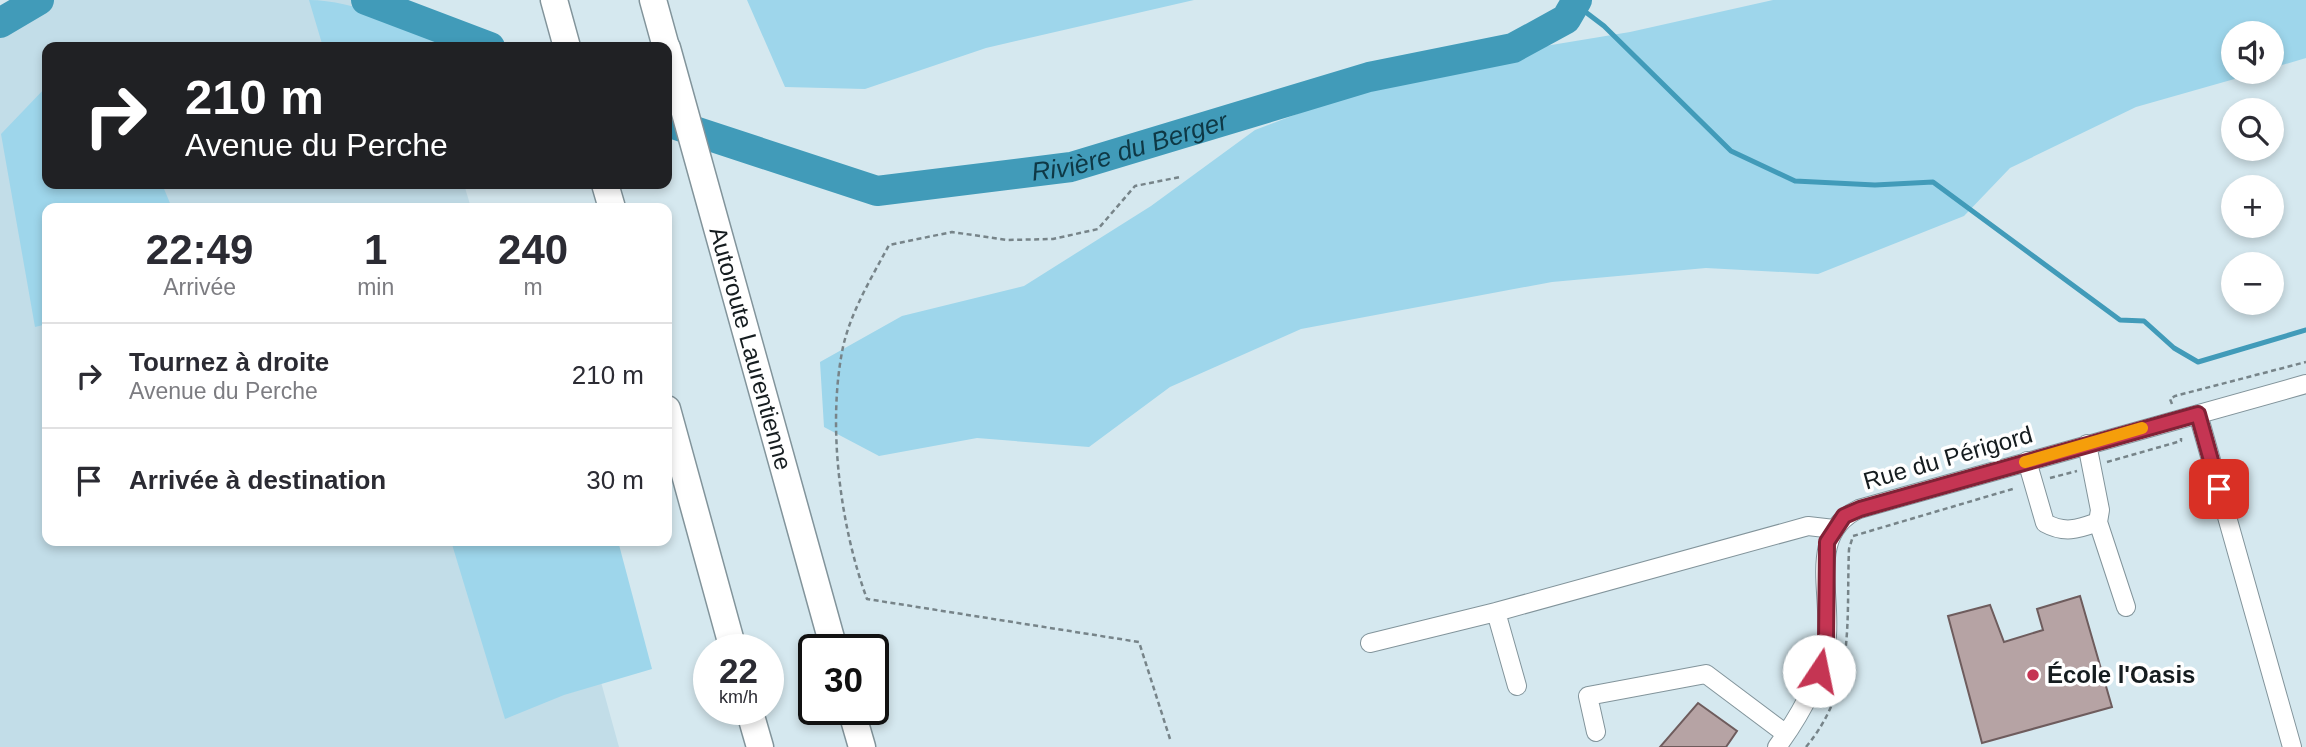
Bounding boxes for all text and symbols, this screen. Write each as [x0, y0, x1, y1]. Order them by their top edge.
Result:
map controls [2221, 21, 2284, 315]
button: sound [2221, 21, 2284, 84]
icon: right [70, 70, 161, 161]
text: 210 m [185, 70, 324, 124]
button: search [2221, 98, 2284, 161]
water label: Rivière du Berger [1030, 105, 1232, 187]
text: Avenue du Perche [185, 127, 448, 163]
button: + [2221, 175, 2284, 238]
street label: Autoroute Laurentienne [704, 224, 798, 473]
text: 22:49 [146, 226, 253, 273]
text: 1 [364, 226, 387, 273]
text: 240 [498, 226, 568, 273]
button: − [2221, 252, 2284, 315]
text: Arrivée [163, 274, 236, 300]
text: min [357, 274, 394, 300]
text: m [524, 274, 543, 300]
text: Tournez à droite [129, 347, 329, 377]
icon: right [70, 357, 108, 395]
text: 210 m [572, 360, 644, 390]
text: Avenue du Perche [129, 378, 318, 404]
street label: Rue du Périgord [1860, 420, 2036, 495]
pin [2189, 459, 2249, 519]
icon: arrive [70, 462, 108, 500]
text: Arrivée à destination [129, 465, 386, 495]
text: 30 m [586, 465, 644, 495]
icon: arrive [2200, 470, 2238, 508]
speed limit sign: 30 [798, 634, 889, 725]
position arrow [1782, 634, 1856, 708]
text: 22 [719, 651, 758, 690]
place label: École l'Oasis [2047, 661, 2195, 688]
marker: École l'Oasis [2025, 667, 2041, 683]
text: km/h [719, 687, 758, 707]

